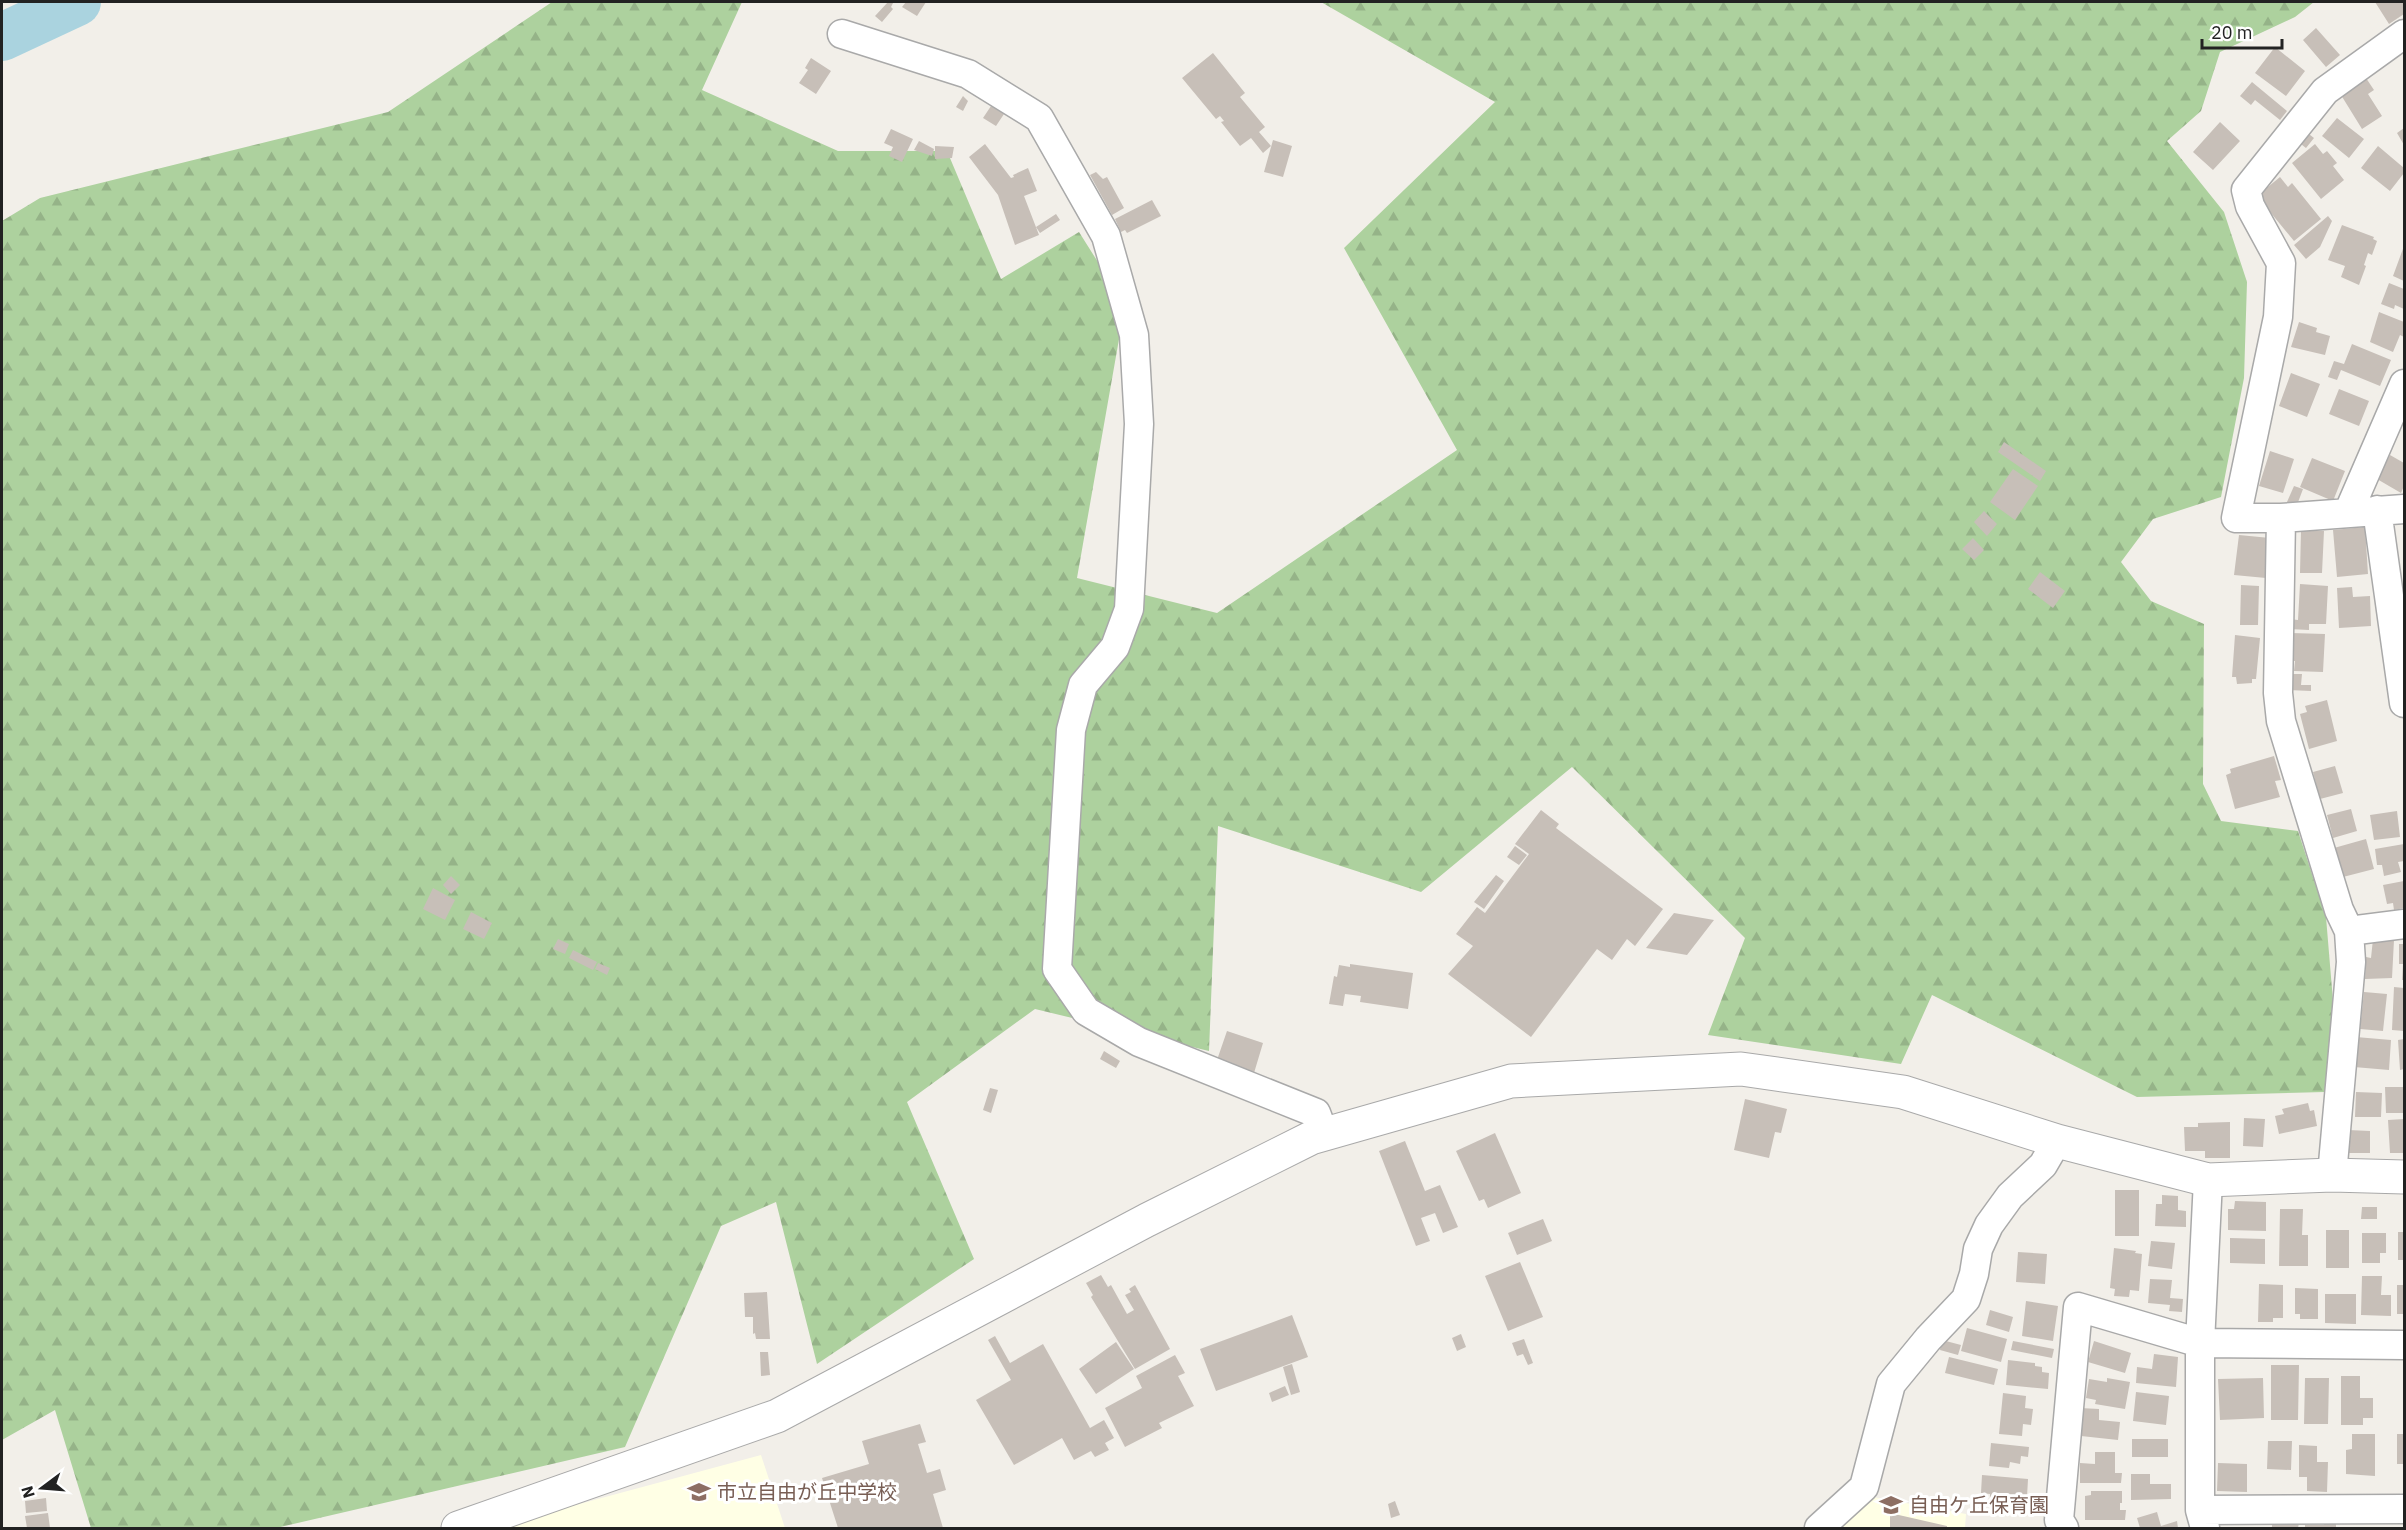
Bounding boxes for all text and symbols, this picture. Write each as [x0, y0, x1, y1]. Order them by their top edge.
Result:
scale bar [2202, 12, 2282, 50]
text: 20 m [2211, 21, 2253, 44]
north arrow [12, 1458, 72, 1518]
place label: 市立自由が丘中学校 [717, 1478, 897, 1505]
school or university icon: 市立自由が丘中学校 [686, 1479, 712, 1505]
text: N [16, 1484, 39, 1500]
place label: 自由ケ丘保育園 [1909, 1491, 2049, 1518]
school or university icon: 自由ケ丘保育園 [1878, 1492, 1904, 1518]

